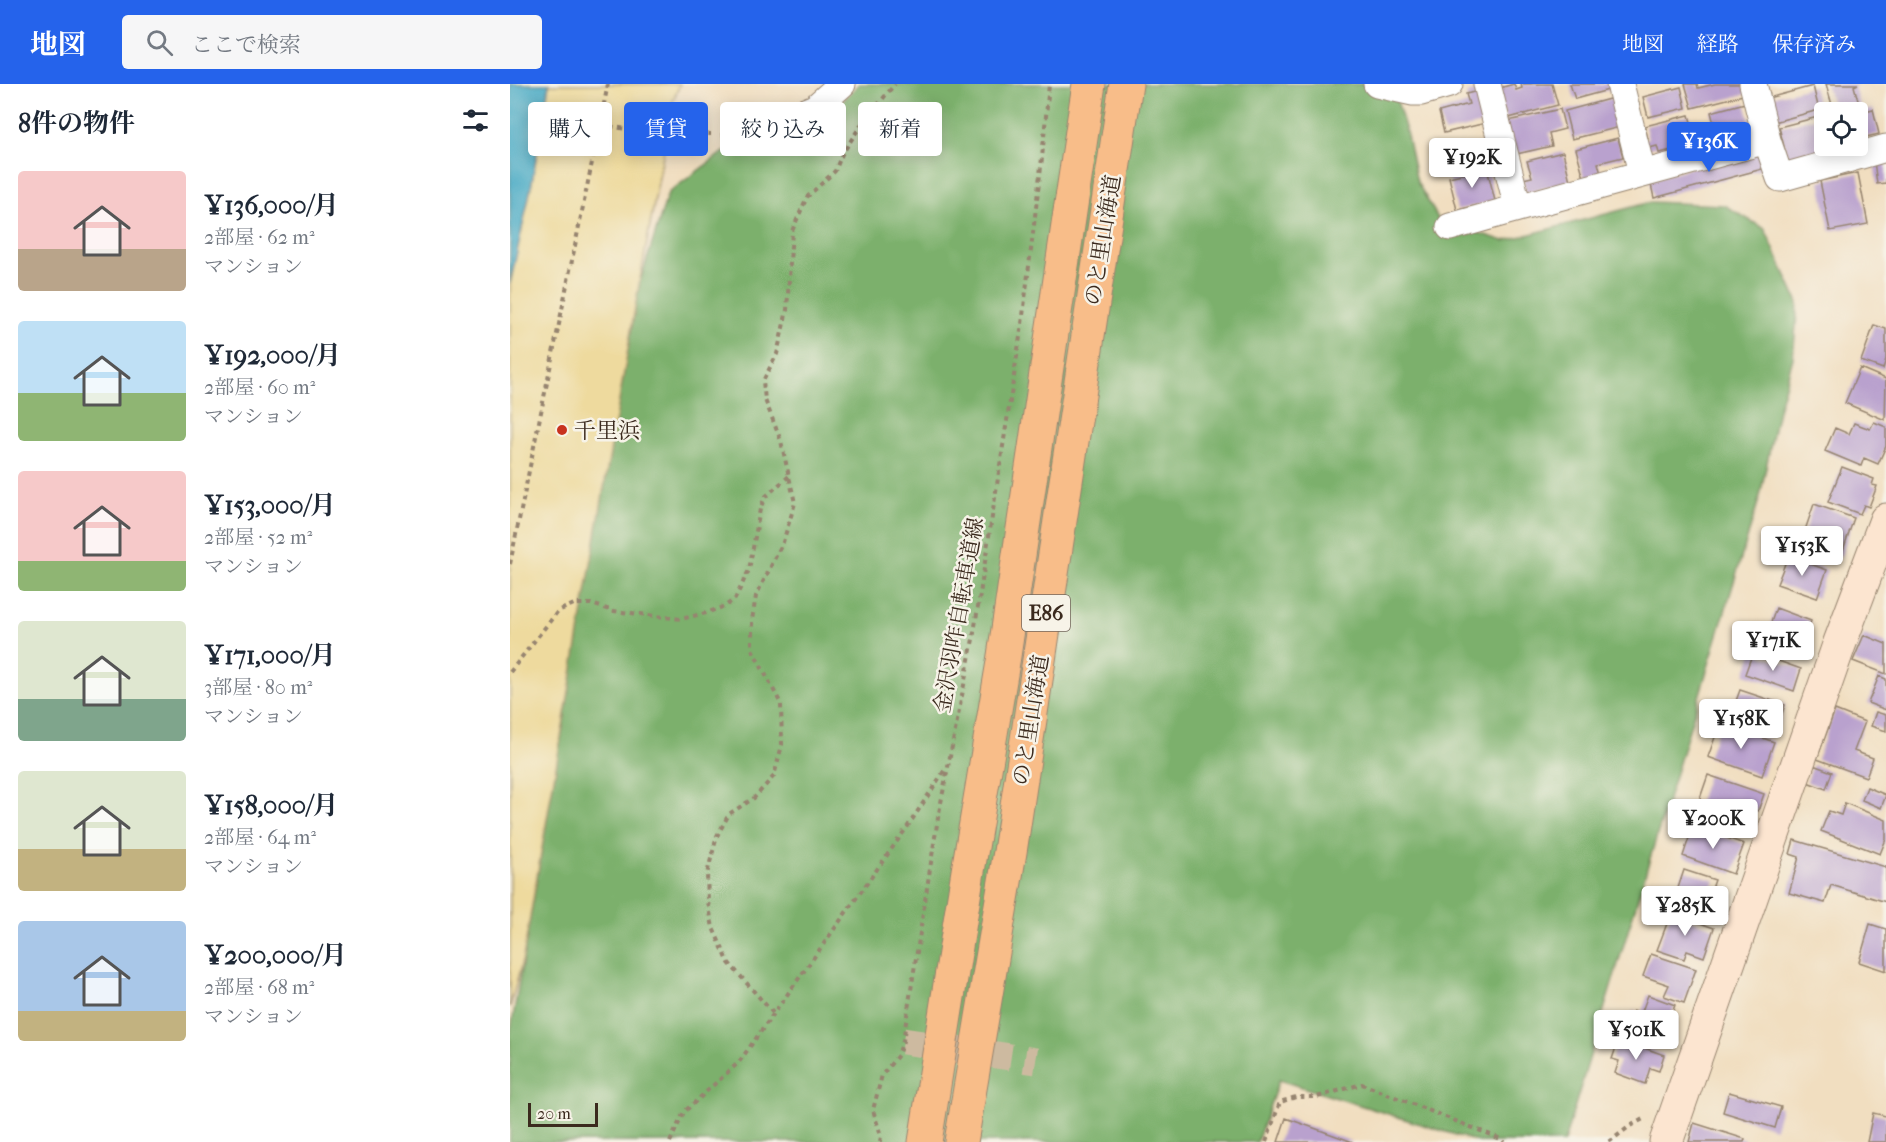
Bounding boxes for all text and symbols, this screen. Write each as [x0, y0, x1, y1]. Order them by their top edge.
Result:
search box [122, 15, 542, 69]
icon: search [143, 26, 176, 59]
text: 地図 [30, 28, 86, 61]
text: ここで検索 [191, 32, 301, 58]
text: 地図 [1622, 32, 1664, 56]
text: 経路 [1697, 32, 1739, 56]
text: 保存済み [1772, 32, 1856, 56]
chip: 購入 [528, 102, 612, 156]
chip: 賃貸 [624, 102, 708, 156]
chip: 絞り込み [720, 102, 846, 156]
chip: 新着 [858, 102, 942, 156]
map controls [1814, 102, 1868, 156]
button: locate [1814, 102, 1868, 156]
icon: filters [459, 104, 492, 137]
text: 8件の物件 [18, 108, 135, 139]
pin: ¥136K [1667, 122, 1751, 173]
text: ¥136K [1681, 130, 1737, 153]
pin: ¥192K [1430, 138, 1514, 189]
text: ¥192K [1443, 146, 1501, 169]
street label: のと里山海道 [1080, 173, 1126, 307]
text: ¥136,000/月 [204, 190, 339, 221]
icon: home [66, 195, 138, 267]
text: 2部屋 · 62 m² [204, 226, 315, 249]
text: マンション [204, 255, 303, 278]
text: ¥192,000/月 [204, 340, 341, 371]
icon: home [66, 345, 138, 417]
text: 2部屋 · 60 m² [204, 376, 315, 399]
text: マンション [204, 405, 303, 428]
place label: 千里浜 [574, 418, 640, 444]
marker: 千里浜 [555, 423, 569, 437]
text: ¥153,000/月 [204, 490, 336, 521]
icon: home [66, 495, 138, 567]
street label: 金沢羽咋自転車道線 [929, 515, 989, 715]
text: 2部屋 · 52 m² [204, 526, 312, 549]
pin: ¥153K [1760, 526, 1844, 577]
text: ¥153K [1775, 534, 1829, 557]
text: マンション [204, 555, 303, 578]
road number: E86 [1022, 595, 1070, 631]
pin: ¥171K [1731, 621, 1815, 672]
text: ¥171K [1746, 629, 1800, 652]
text: ¥171,000/月 [204, 640, 336, 671]
icon: home [66, 645, 138, 717]
street label: のと里山海道 [1008, 653, 1054, 787]
text: 3部屋 · 80 m² [204, 676, 312, 699]
pin: ¥158K [1699, 699, 1783, 750]
text: マンション [204, 705, 303, 728]
text: ¥158K [1713, 707, 1769, 730]
text: ¥158,000/月 [204, 790, 338, 821]
icon: home [66, 795, 138, 867]
pin: ¥200K [1671, 799, 1755, 850]
text: ¥200K [1682, 807, 1744, 830]
text: 2部屋 · 64 m² [204, 826, 316, 849]
text: マンション [204, 855, 303, 878]
pin: ¥285K [1643, 886, 1727, 937]
text: ¥285K [1655, 894, 1715, 917]
text: ¥200,000/月 [204, 940, 347, 971]
icon: home [66, 945, 138, 1017]
text: 2部屋 · 68 m² [204, 976, 314, 999]
text: マンション [204, 1005, 303, 1028]
pin: ¥501K [1594, 1010, 1678, 1061]
text: ¥501K [1608, 1018, 1664, 1041]
scale bar [528, 1100, 598, 1128]
text: 20 m [537, 1104, 571, 1123]

